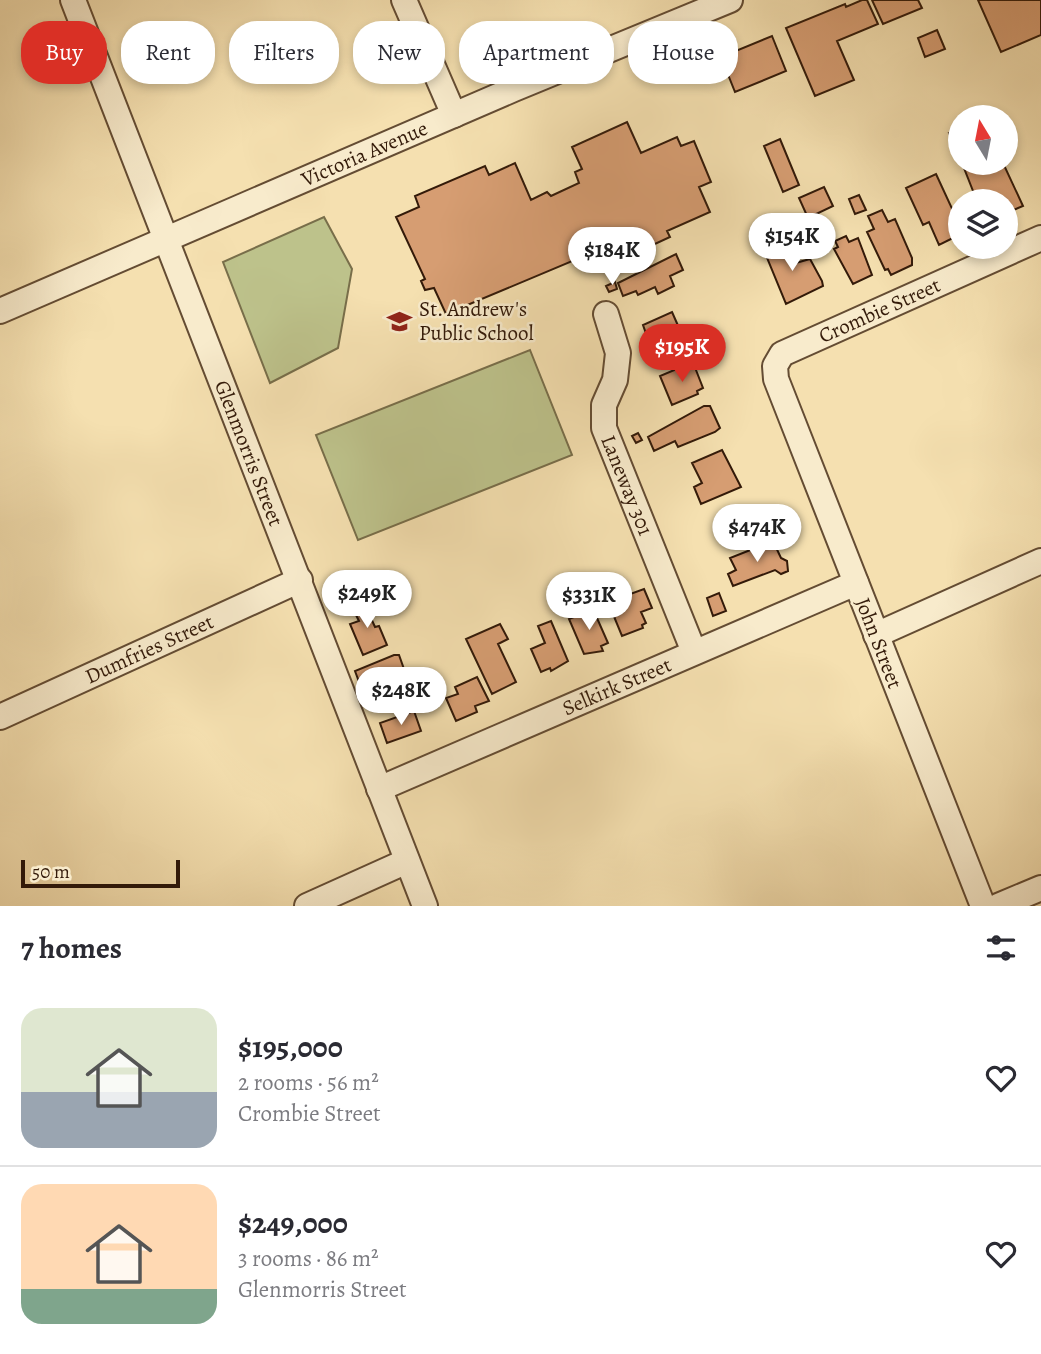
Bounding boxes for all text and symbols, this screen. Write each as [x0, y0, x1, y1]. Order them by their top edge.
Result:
chip: Buy [21, 21, 107, 84]
chip: Rent [121, 21, 215, 84]
chip: Filters [229, 21, 339, 84]
chip: New [353, 21, 445, 84]
chip: Apartment [459, 21, 614, 84]
chip: House [628, 21, 738, 84]
north arrow [948, 105, 1018, 175]
map controls [948, 105, 1018, 259]
street label: Victoria Avenue [296, 114, 432, 194]
button: layers [948, 189, 1018, 259]
pin: $154K [743, 214, 841, 273]
text: $154K [765, 220, 819, 251]
pin: $184K [563, 228, 661, 287]
text: $184K [584, 234, 640, 265]
street label: Crombie Street [814, 271, 945, 350]
place label: St. Andrew's Public School [419, 295, 534, 347]
school or university icon: St. Andrew's Public School [385, 307, 413, 335]
pin: $195K [633, 324, 731, 384]
text: $195K [655, 331, 709, 362]
street label: Glenmorris Street [208, 376, 290, 530]
street label: Laneway 301 [594, 431, 660, 540]
pin: $474K [708, 504, 806, 564]
text: $474K [728, 511, 786, 542]
pin: $249K [318, 570, 416, 630]
pin: $331K [540, 572, 638, 632]
text: $249K [338, 577, 396, 608]
text: $331K [562, 579, 616, 610]
street label: John Street [849, 594, 909, 692]
street label: Dumfries Street [80, 607, 218, 690]
street label: Selkirk Street [558, 650, 676, 722]
pin: $248K [352, 668, 450, 727]
text: $248K [372, 674, 430, 705]
scale bar [21, 857, 180, 889]
text: 50 m [32, 859, 70, 885]
text: 7 homes [21, 928, 122, 968]
icon: filters [982, 929, 1020, 967]
text: $195,000 [238, 1027, 343, 1067]
icon: home [77, 1036, 161, 1120]
icon: heart [982, 1059, 1020, 1097]
text: 2 rooms · 56 m² [238, 1067, 379, 1098]
text: Crombie Street [238, 1098, 381, 1129]
text: $249,000 [238, 1203, 348, 1243]
icon: home [77, 1212, 161, 1296]
icon: heart [982, 1235, 1020, 1273]
text: 3 rooms · 86 m² [238, 1243, 379, 1274]
text: Glenmorris Street [238, 1274, 407, 1305]

